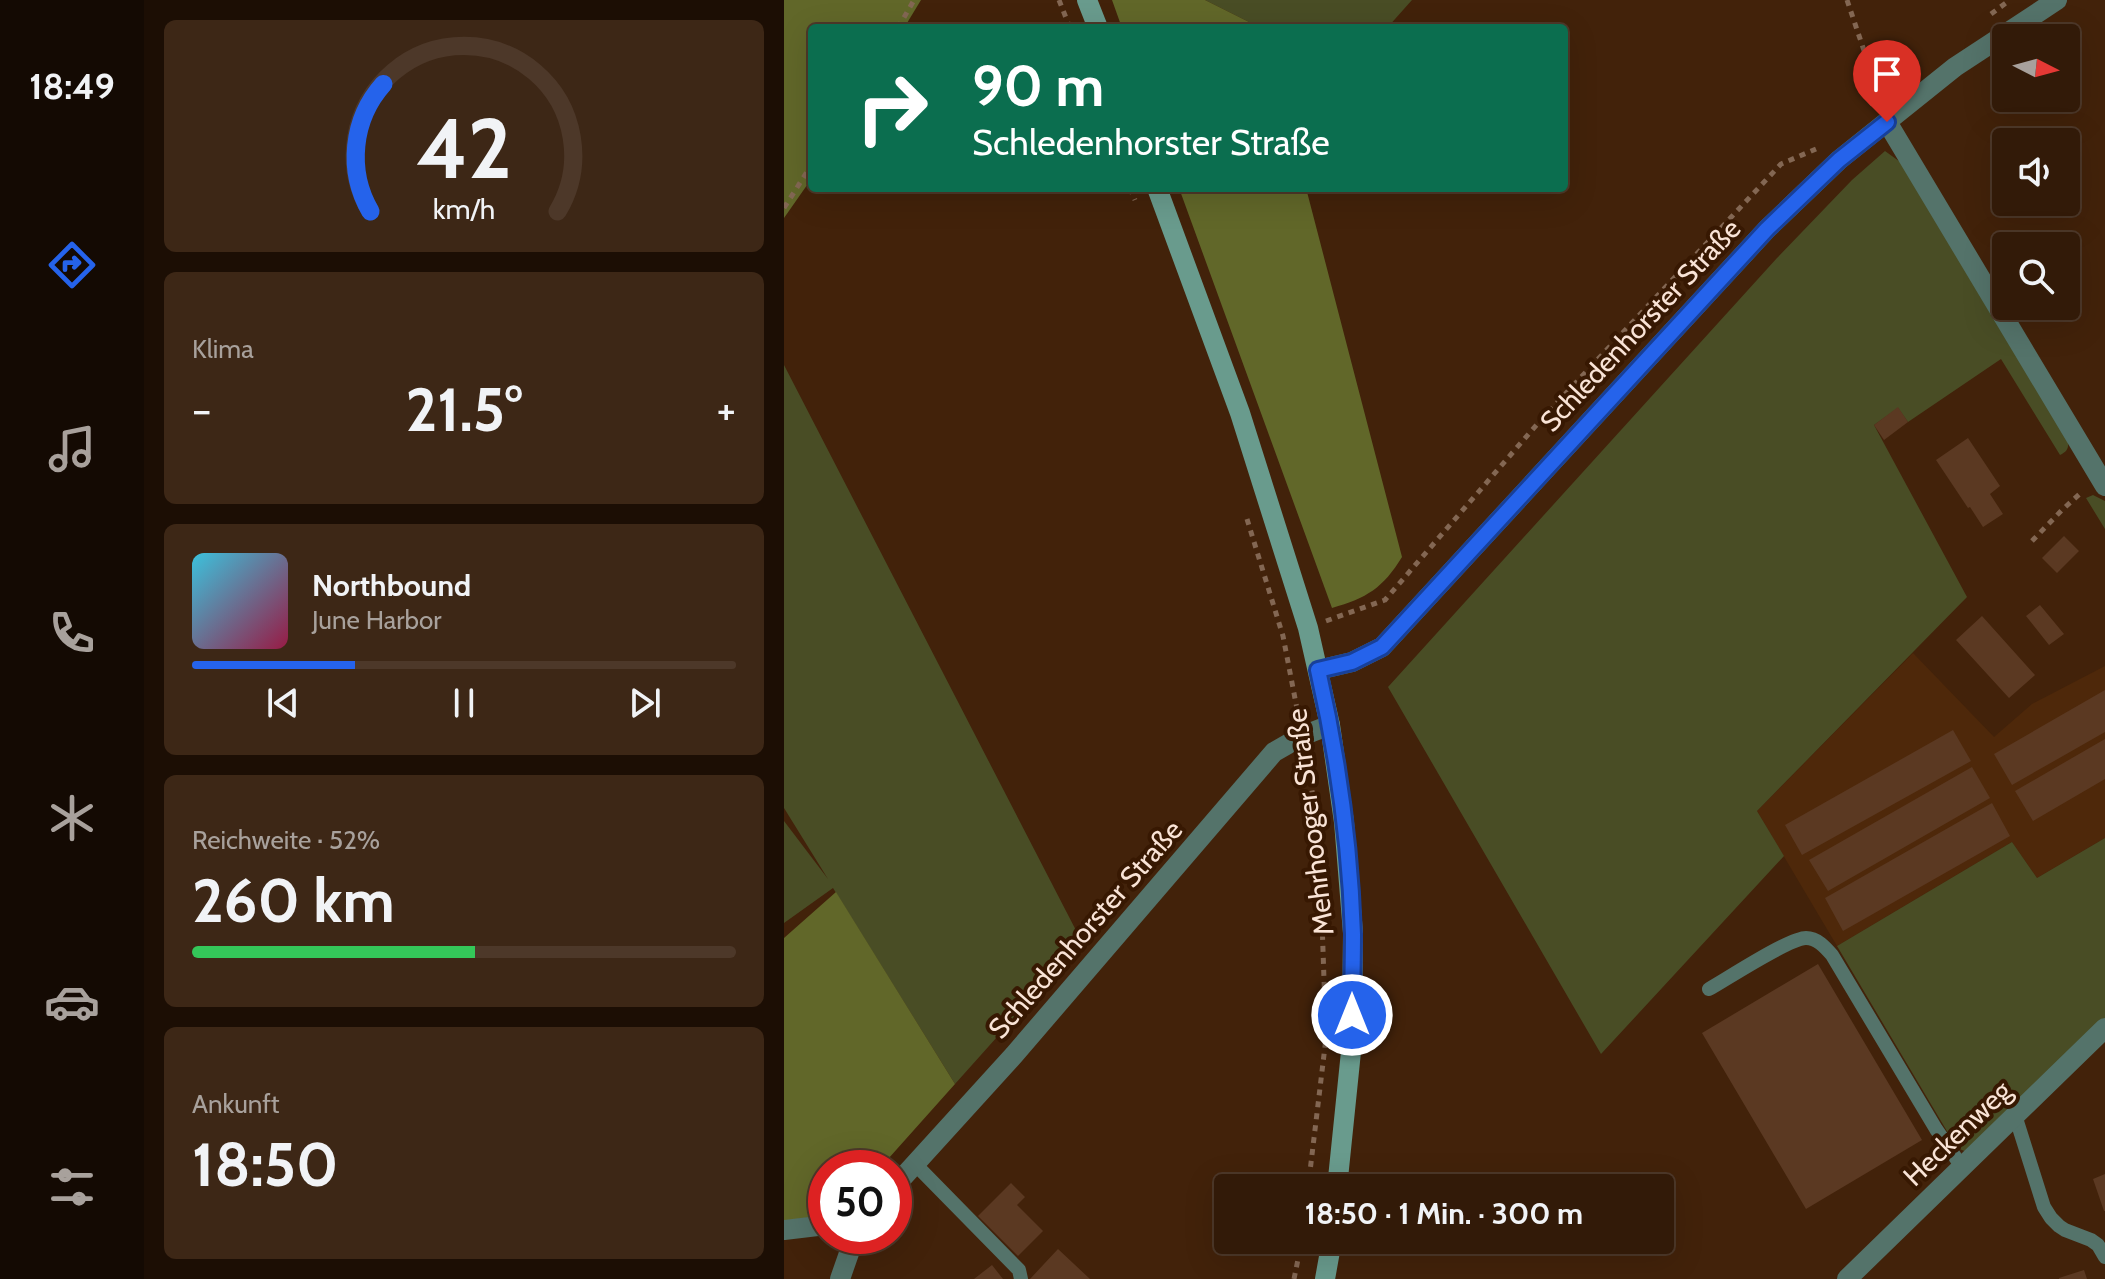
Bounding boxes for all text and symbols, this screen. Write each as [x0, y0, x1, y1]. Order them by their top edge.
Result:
north arrow [1992, 24, 2080, 112]
map controls [1992, 24, 2080, 320]
pin [1853, 40, 1921, 122]
text: 90 m [972, 52, 1104, 120]
icon: arrive [1865, 52, 1909, 96]
icon: right [840, 56, 944, 160]
text: 18:49 [29, 64, 115, 108]
text: 42 [416, 97, 512, 198]
text: Schledenhorster Straße [972, 120, 1330, 164]
button: sound [1992, 128, 2080, 216]
text: km/h [433, 191, 495, 226]
street label: Schledenhorster Straße [1533, 212, 1747, 438]
button: search [1992, 232, 2080, 320]
icon: directions [44, 237, 100, 293]
text: Klima [192, 333, 254, 365]
text: 21.5° [406, 373, 522, 446]
text: − [192, 383, 211, 436]
text: + [717, 383, 736, 436]
icon: music [44, 421, 100, 477]
text: Northbound [312, 567, 471, 604]
text: June Harbor [312, 604, 441, 636]
icon: phone [44, 605, 100, 661]
icon: previous [261, 681, 305, 725]
icon: pause [442, 681, 486, 725]
icon: next [623, 681, 667, 725]
street label: Mehrhooger Straße [1279, 707, 1341, 937]
icon: climate [44, 790, 100, 846]
street label: Schledenhorster Straße [981, 813, 1189, 1045]
text: Reichweite · 52% [192, 824, 380, 856]
text: 260 km [192, 864, 395, 937]
position arrow [1310, 973, 1394, 1057]
icon: car [44, 974, 100, 1030]
street label: Heckenweg [1896, 1073, 2019, 1193]
text: Ankunft [192, 1088, 280, 1120]
text: 18:50 [192, 1128, 338, 1201]
speed limit sign: 50 [808, 1150, 912, 1254]
icon: filters [44, 1159, 100, 1215]
text: 18:50 · 1 Min. · 300 m [1305, 1195, 1583, 1232]

